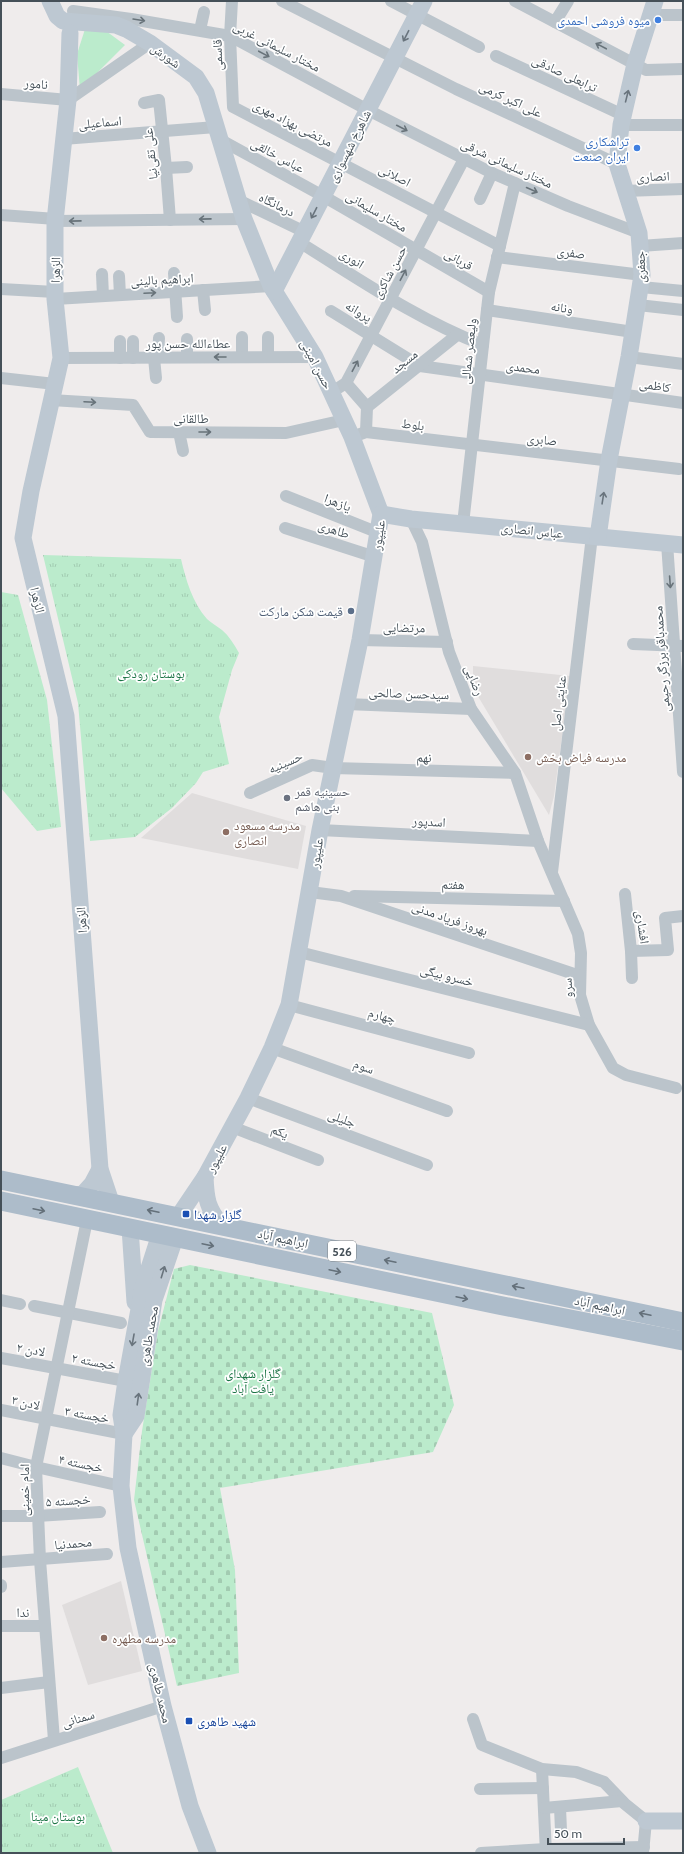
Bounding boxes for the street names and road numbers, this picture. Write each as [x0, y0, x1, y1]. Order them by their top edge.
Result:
street label: مختار سلیمانی غربی [230, 17, 323, 76]
street label: شورش [147, 39, 184, 72]
street label: قاسمی [208, 39, 227, 71]
street label: ترابعلی صادقی [529, 51, 600, 96]
street label: نامور [22, 74, 49, 93]
street label: علی اکبر کرمی [477, 77, 545, 122]
street label: مرتضی بهزاد مهری [250, 96, 335, 151]
street label: شاهرخ شهسواری [324, 107, 376, 186]
street label: اسماعیلی [78, 112, 123, 133]
street label: علی تقی‌نیا [139, 127, 162, 180]
street label: عباس خالقی [248, 134, 308, 177]
street label: مختار سلیمانی شرقی [458, 135, 555, 192]
street label: اصلانی [376, 160, 414, 191]
street label: انصاری [636, 167, 670, 186]
street label: مختار سلیمانی [343, 187, 411, 236]
street label: درمانگاه [256, 189, 297, 220]
street label: صفری [556, 242, 586, 263]
street label: حسن شاکری [368, 243, 411, 302]
street label: انوری [336, 244, 367, 272]
street label: قربانی [441, 245, 476, 274]
street label: جعفری [632, 251, 649, 283]
street label: الزهرا [47, 257, 64, 283]
street label: ابراهیم بالینی [130, 269, 194, 290]
street label: پروانه [342, 297, 375, 326]
street label: ونانه [550, 297, 574, 318]
street label: ولیعصر شمالی [457, 317, 480, 385]
street label: عطاءالله حسن پور [145, 335, 231, 352]
street label: حسن امینی [296, 336, 337, 392]
street label: مسجد [388, 345, 421, 377]
street label: محمدی [505, 357, 541, 378]
street label: کاظمی [638, 375, 672, 396]
street label: طالقانی [173, 410, 209, 427]
street label: بلوط [401, 415, 425, 434]
street label: صابری [526, 429, 558, 450]
street label: یازهرا [322, 490, 354, 515]
street label: طاهری [316, 516, 352, 542]
street label: علیپور [368, 519, 389, 552]
street label: عباس انصاری [500, 519, 565, 542]
street label: الزهرا [26, 585, 49, 615]
street label: محمدباقر برزگر رحیمی [649, 605, 674, 713]
street label: مرتضایی [383, 619, 425, 636]
street label: رضایی [461, 662, 488, 698]
street label: عنایتی اصل [547, 674, 570, 732]
street label: سیدحسن صالحی [368, 684, 450, 703]
street label: حسینیه [265, 747, 305, 777]
street label: نهم [416, 749, 432, 766]
street label: اسدپور [411, 812, 446, 831]
street label: علیپور [306, 836, 327, 870]
street label: هفتم [441, 876, 465, 893]
street label: بهروز فریاد مدنی [410, 898, 490, 939]
street label: الزهرا [72, 906, 91, 934]
street label: افشاری [632, 909, 653, 945]
street label: خسرو بیگی [418, 961, 475, 990]
street label: سرو [558, 978, 577, 998]
street label: چهارم [366, 1004, 398, 1027]
street label: سوم [351, 1055, 377, 1078]
street label: جلیلی [326, 1106, 358, 1131]
street label: یکم [269, 1120, 291, 1143]
street label: علیپور [201, 1141, 231, 1176]
street label: ابراهیم آباد [256, 1225, 310, 1252]
road number: 526 [328, 1241, 356, 1261]
street label: ابراهیم آباد [573, 1292, 627, 1319]
street label: محمد طاهری [135, 1305, 162, 1368]
street label: لادن ۲ [15, 1339, 47, 1360]
street label: خجسته ۲ [70, 1349, 117, 1373]
street label: لادن ۳ [10, 1391, 42, 1414]
street label: خجسته ۳ [63, 1402, 110, 1426]
street label: خجسته ۴ [57, 1451, 105, 1476]
street label: امام خمینی [16, 1464, 33, 1516]
street label: خجسته ۵ [45, 1490, 91, 1510]
street label: محمدنیا [54, 1533, 93, 1553]
street label: ندا [17, 1604, 29, 1620]
street label: محمد طاهری [145, 1662, 176, 1725]
street label: سمنانی [60, 1705, 97, 1732]

